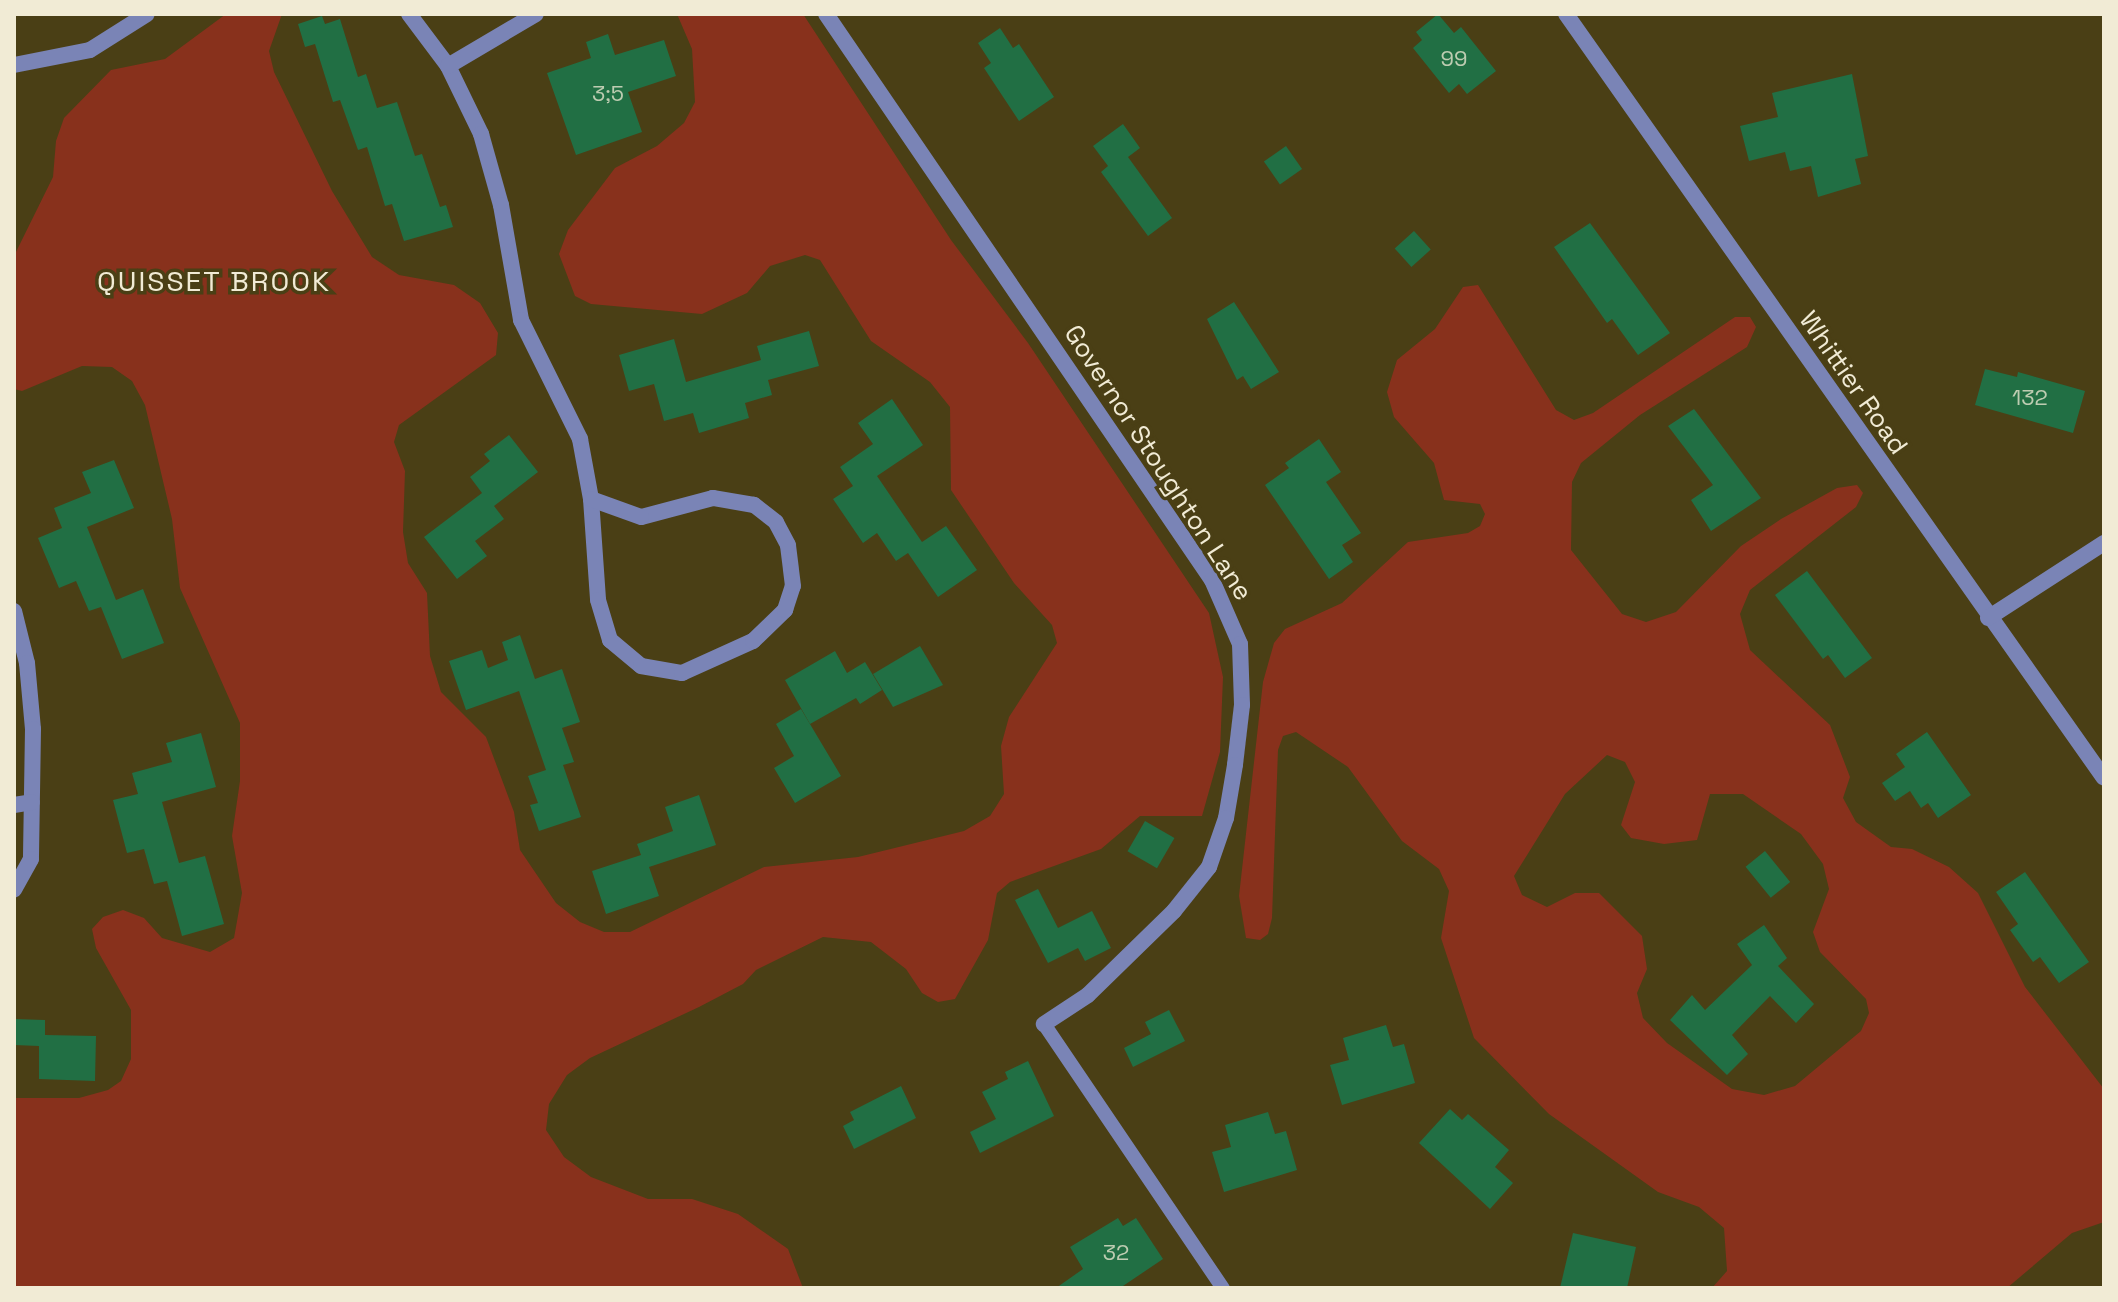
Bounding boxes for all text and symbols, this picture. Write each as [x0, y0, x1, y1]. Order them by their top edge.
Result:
house number: 99 [1441, 46, 1467, 72]
house number: 3;5 [592, 81, 624, 107]
district label: QUISSET BROOK [97, 264, 331, 298]
street label: Whittier Road [1792, 305, 1914, 461]
street label: Governor Stoughton Lane [1057, 319, 1259, 607]
house number: 132 [2012, 385, 2048, 411]
house number: 32 [1103, 1240, 1129, 1266]

